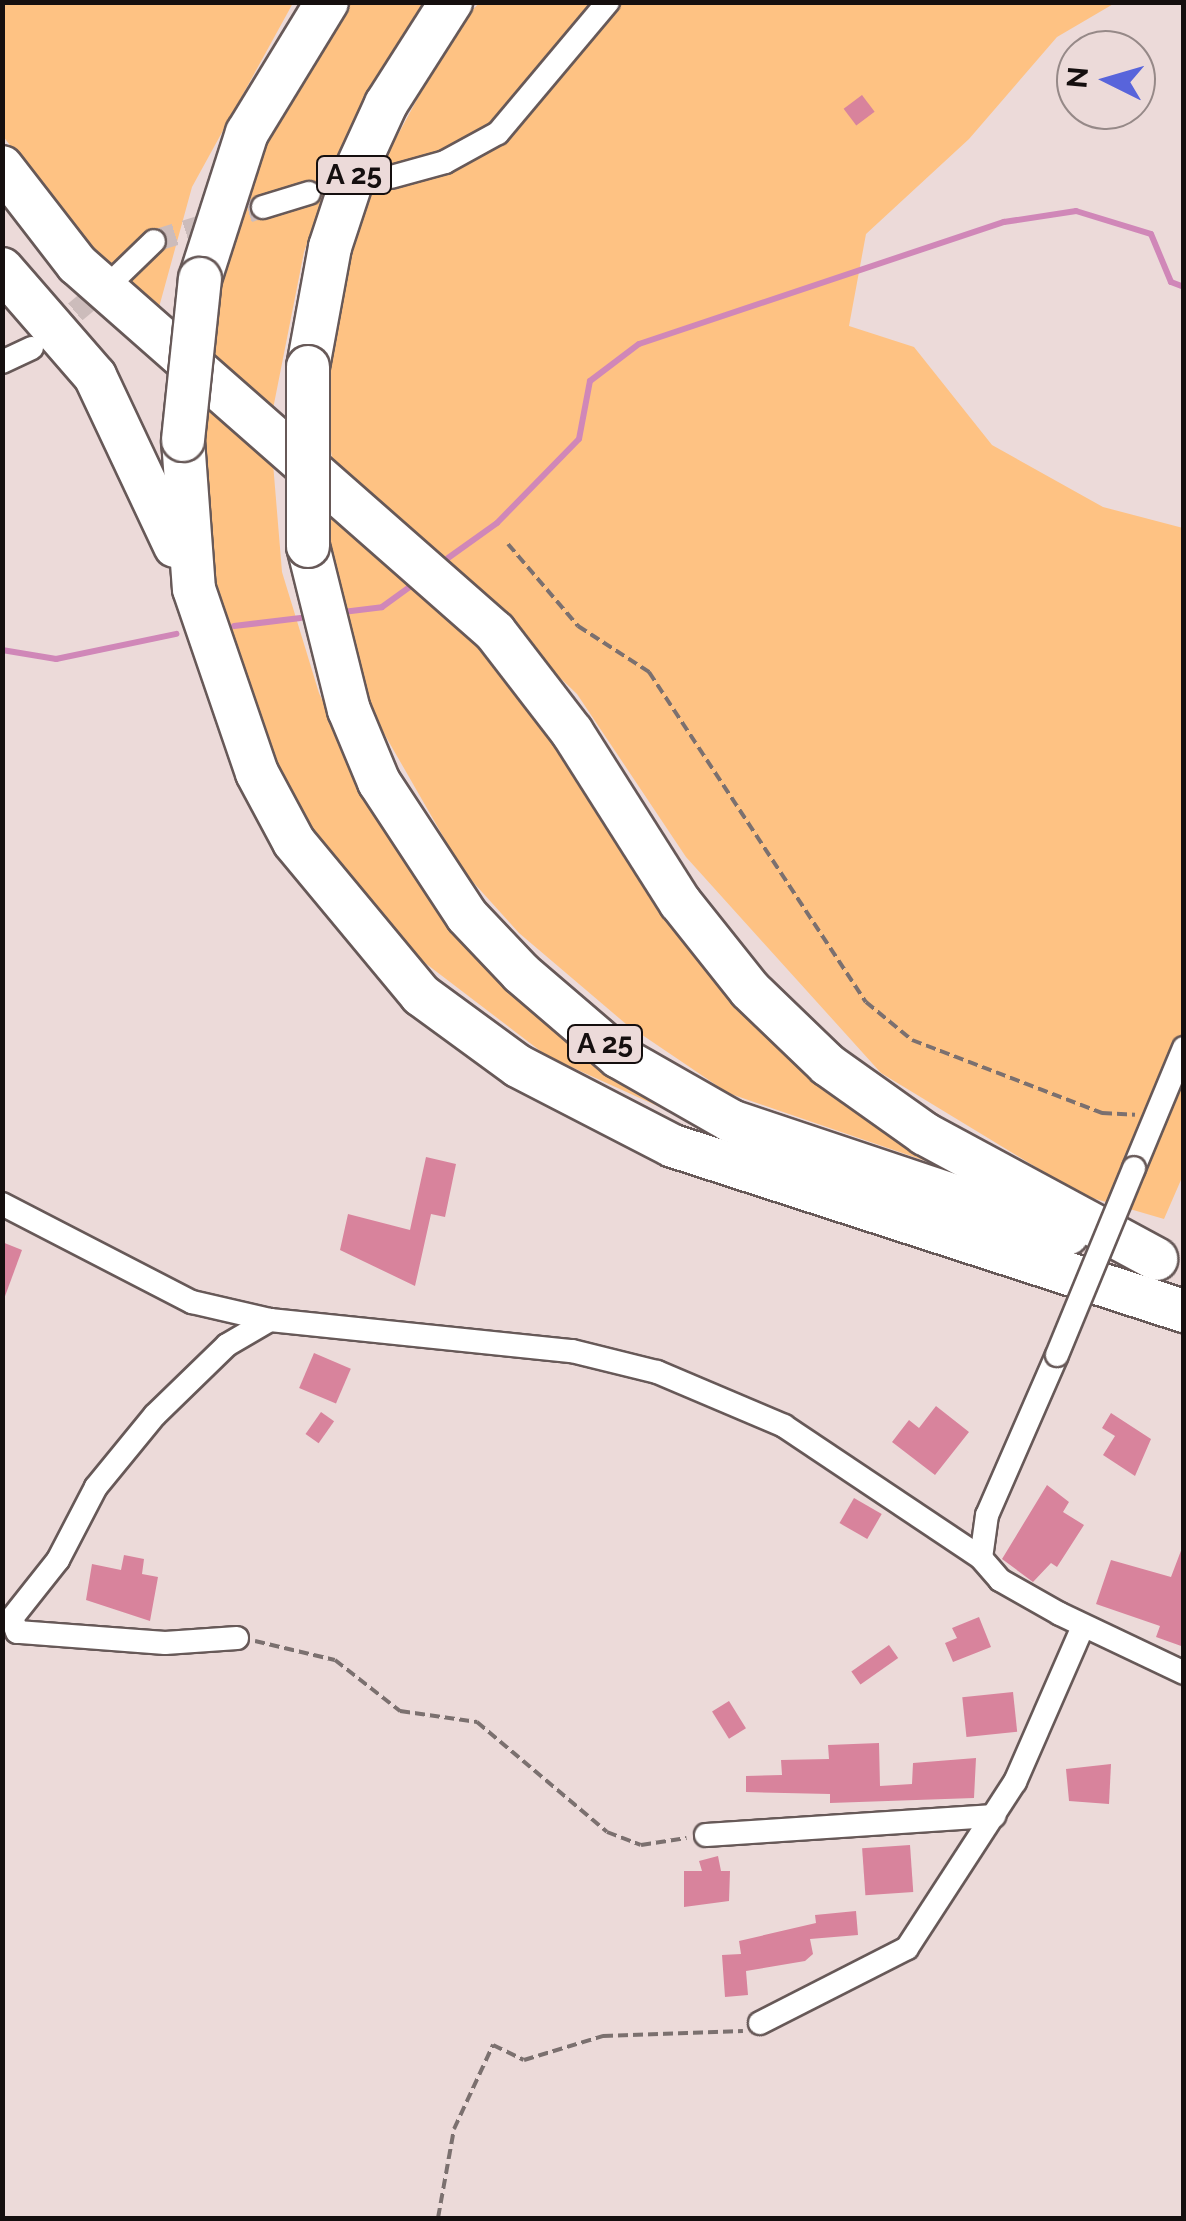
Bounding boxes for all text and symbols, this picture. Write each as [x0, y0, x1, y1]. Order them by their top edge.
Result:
north arrow [1056, 30, 1156, 130]
text: N [1060, 65, 1095, 90]
road number: A 25 [314, 152, 394, 198]
road number: A 25 [565, 1021, 645, 1067]

